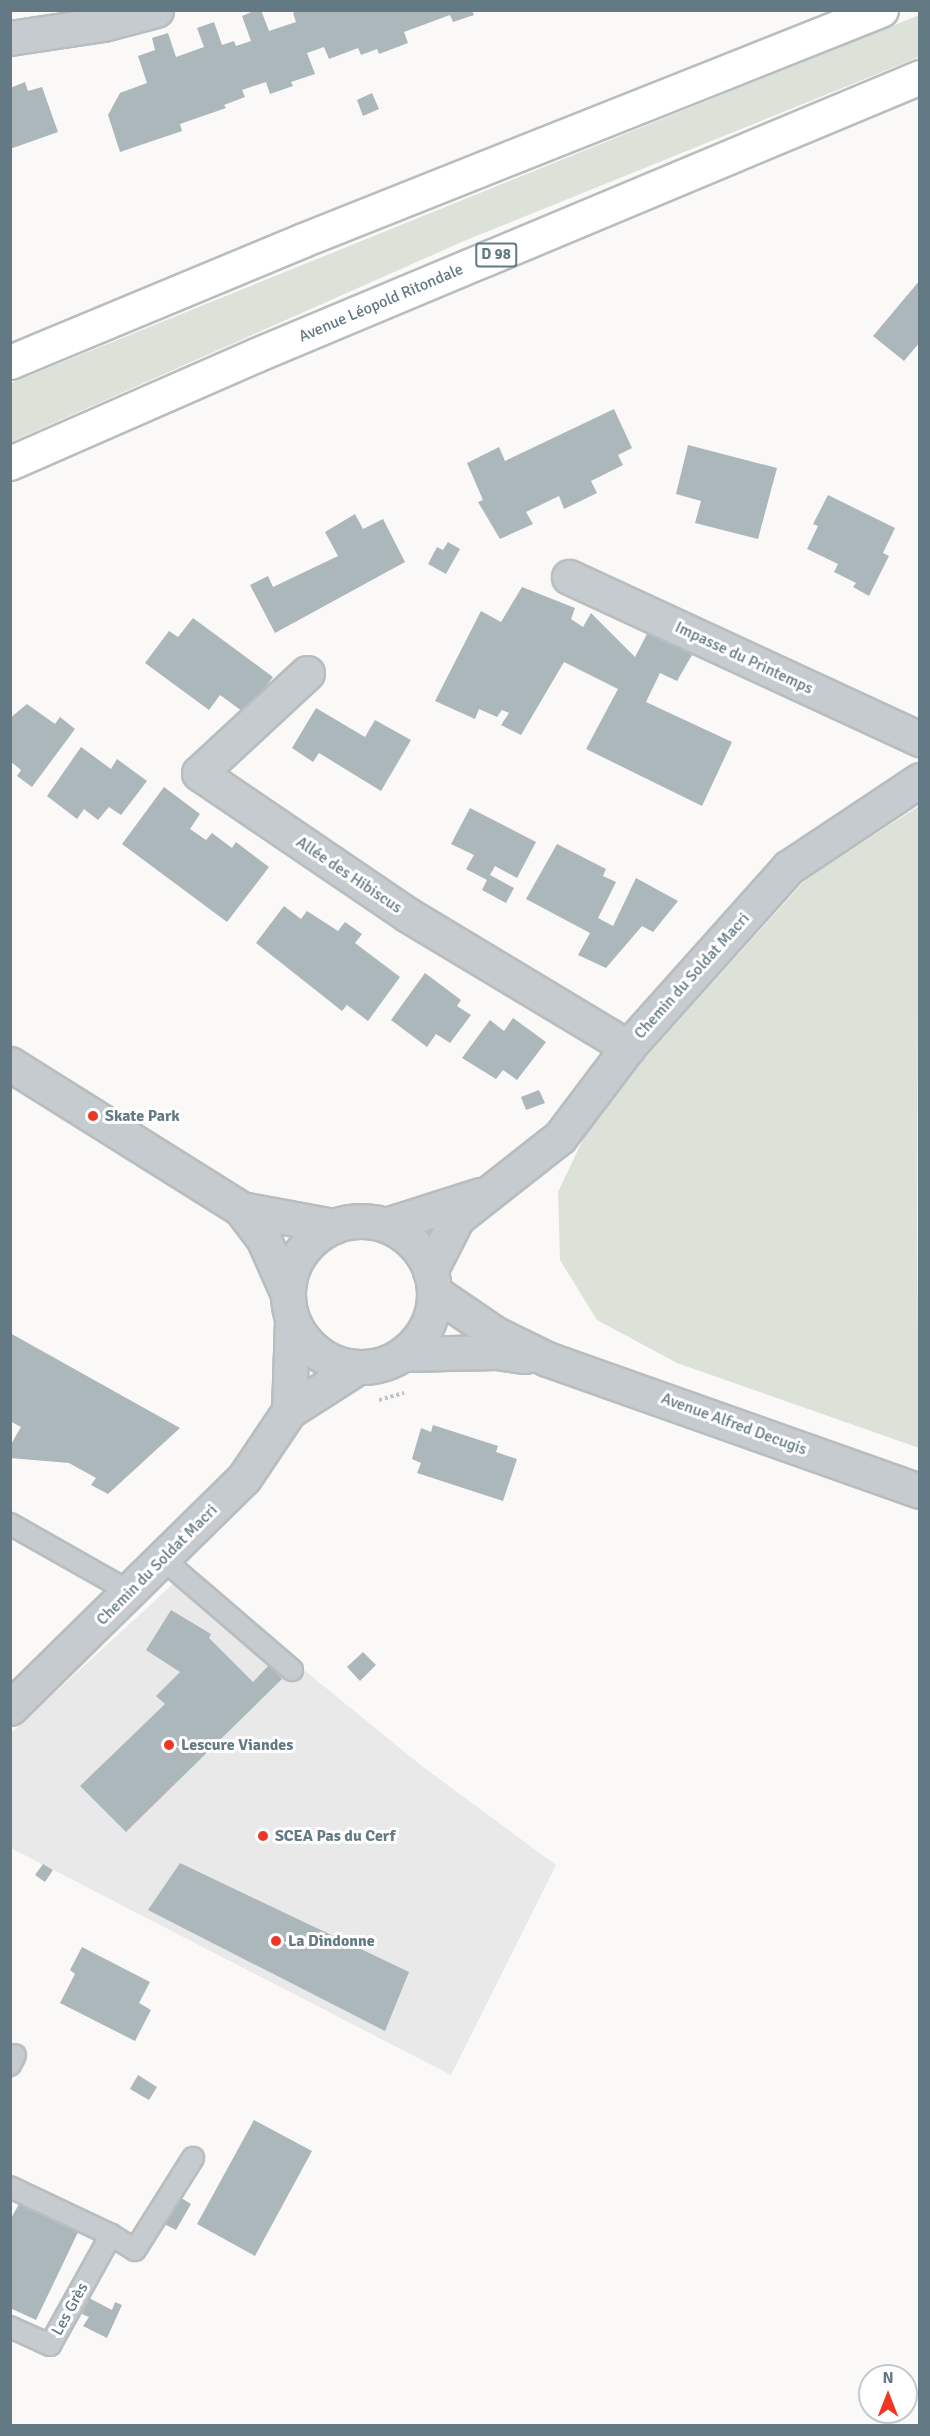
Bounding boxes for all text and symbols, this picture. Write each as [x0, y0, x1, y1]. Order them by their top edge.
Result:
road number: D 98 [475, 243, 517, 267]
street label: Avenue Léopold Ritondale [296, 260, 466, 346]
street label: Impasse du Printemps [672, 618, 816, 698]
street label: Allée des Hibiscus [292, 833, 406, 917]
street label: Chemin du Soldat Macri [630, 909, 754, 1043]
place label: Skate Park [105, 1106, 180, 1126]
marker: Skate Park [86, 1109, 100, 1123]
street label: Avenue Alfred Decugis [659, 1389, 809, 1459]
street label: Chemin du Soldat Macri [93, 1501, 221, 1629]
place label: Lescure Viandes [181, 1735, 293, 1755]
marker: Lescure Viandes [162, 1738, 176, 1752]
place label: SCEA Pas du Cerf [275, 1826, 396, 1846]
marker: SCEA Pas du Cerf [256, 1829, 270, 1843]
place label: La Dindonne [288, 1931, 375, 1951]
marker: La Dindonne [269, 1934, 283, 1948]
street label: Les Grès [48, 2279, 92, 2339]
north arrow [858, 2364, 918, 2424]
text: N [882, 2368, 894, 2388]

